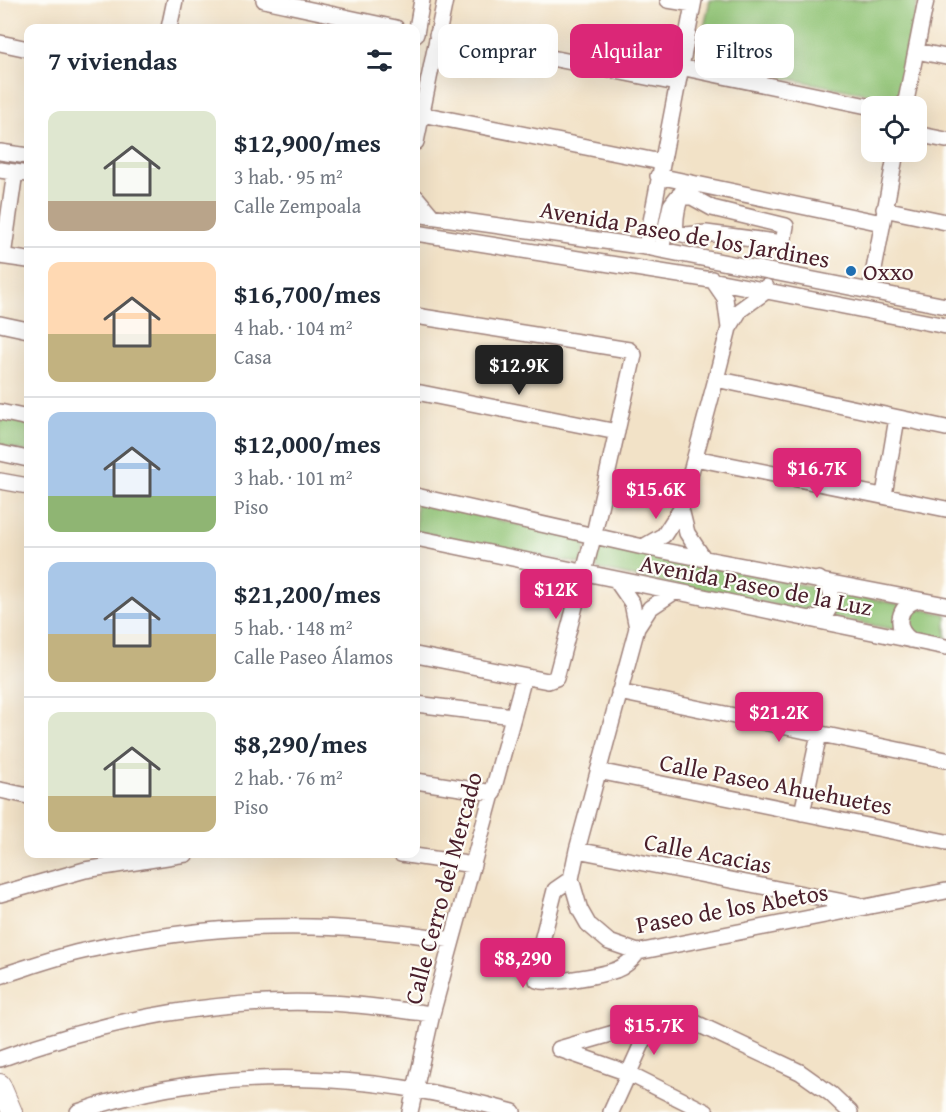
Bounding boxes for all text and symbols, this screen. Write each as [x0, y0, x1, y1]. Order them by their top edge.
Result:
chip: Comprar [438, 24, 558, 78]
chip: Alquilar [570, 24, 683, 78]
chip: Filtros [695, 24, 794, 78]
text: 7 viviendas [48, 41, 178, 80]
icon: filters [363, 44, 396, 77]
map controls [861, 96, 927, 162]
button: locate [861, 96, 927, 162]
text: $12,900/mes [234, 123, 381, 162]
icon: home [96, 135, 168, 207]
text: 3 hab. · 95 m² [234, 162, 343, 191]
text: Calle Zempoala [234, 191, 361, 220]
street label: Avenida Paseo de los Jardines [537, 191, 833, 277]
place label: Oxxo [863, 254, 914, 289]
marker: Oxxo [844, 264, 858, 278]
text: $16,700/mes [234, 274, 381, 313]
icon: home [96, 286, 168, 358]
text: 4 hab. · 104 m² [234, 313, 352, 342]
text: Casa [234, 342, 272, 371]
pin: $12.9K [470, 345, 568, 396]
text: $12.9K [489, 350, 549, 379]
text: $12,000/mes [234, 424, 381, 463]
icon: home [96, 436, 168, 508]
pin: $16.7K [768, 448, 866, 499]
text: $16.7K [787, 453, 847, 482]
text: 3 hab. · 101 m² [234, 463, 352, 492]
pin: $15.6K [607, 469, 705, 520]
text: $15.6K [626, 474, 686, 503]
text: Piso [234, 492, 269, 521]
street label: Avenida Paseo de la Luz [637, 545, 875, 625]
pin: $12K [520, 569, 592, 620]
text: $21,200/mes [234, 574, 381, 613]
text: $12K [534, 574, 578, 603]
icon: home [96, 586, 168, 658]
text: 5 hab. · 148 m² [234, 613, 352, 642]
text: Calle Paseo Álamos [234, 642, 393, 671]
pin: $21.2K [730, 692, 828, 743]
text: $21.2K [749, 697, 809, 726]
text: $8,290/mes [234, 724, 367, 763]
icon: home [96, 736, 168, 808]
street label: Calle Paseo Ahuehuetes [657, 744, 895, 824]
text: 2 hab. · 76 m² [234, 763, 343, 792]
street label: Calle Cerro del Mercado [395, 768, 491, 1008]
text: Piso [234, 792, 269, 821]
street label: Calle Acacias [641, 823, 775, 883]
street label: Paseo de los Abetos [633, 874, 831, 942]
pin: $8,290 [474, 938, 572, 989]
text: $8,290 [494, 943, 552, 972]
pin: $15.7K [605, 1005, 703, 1056]
text: $15.7K [624, 1010, 684, 1039]

